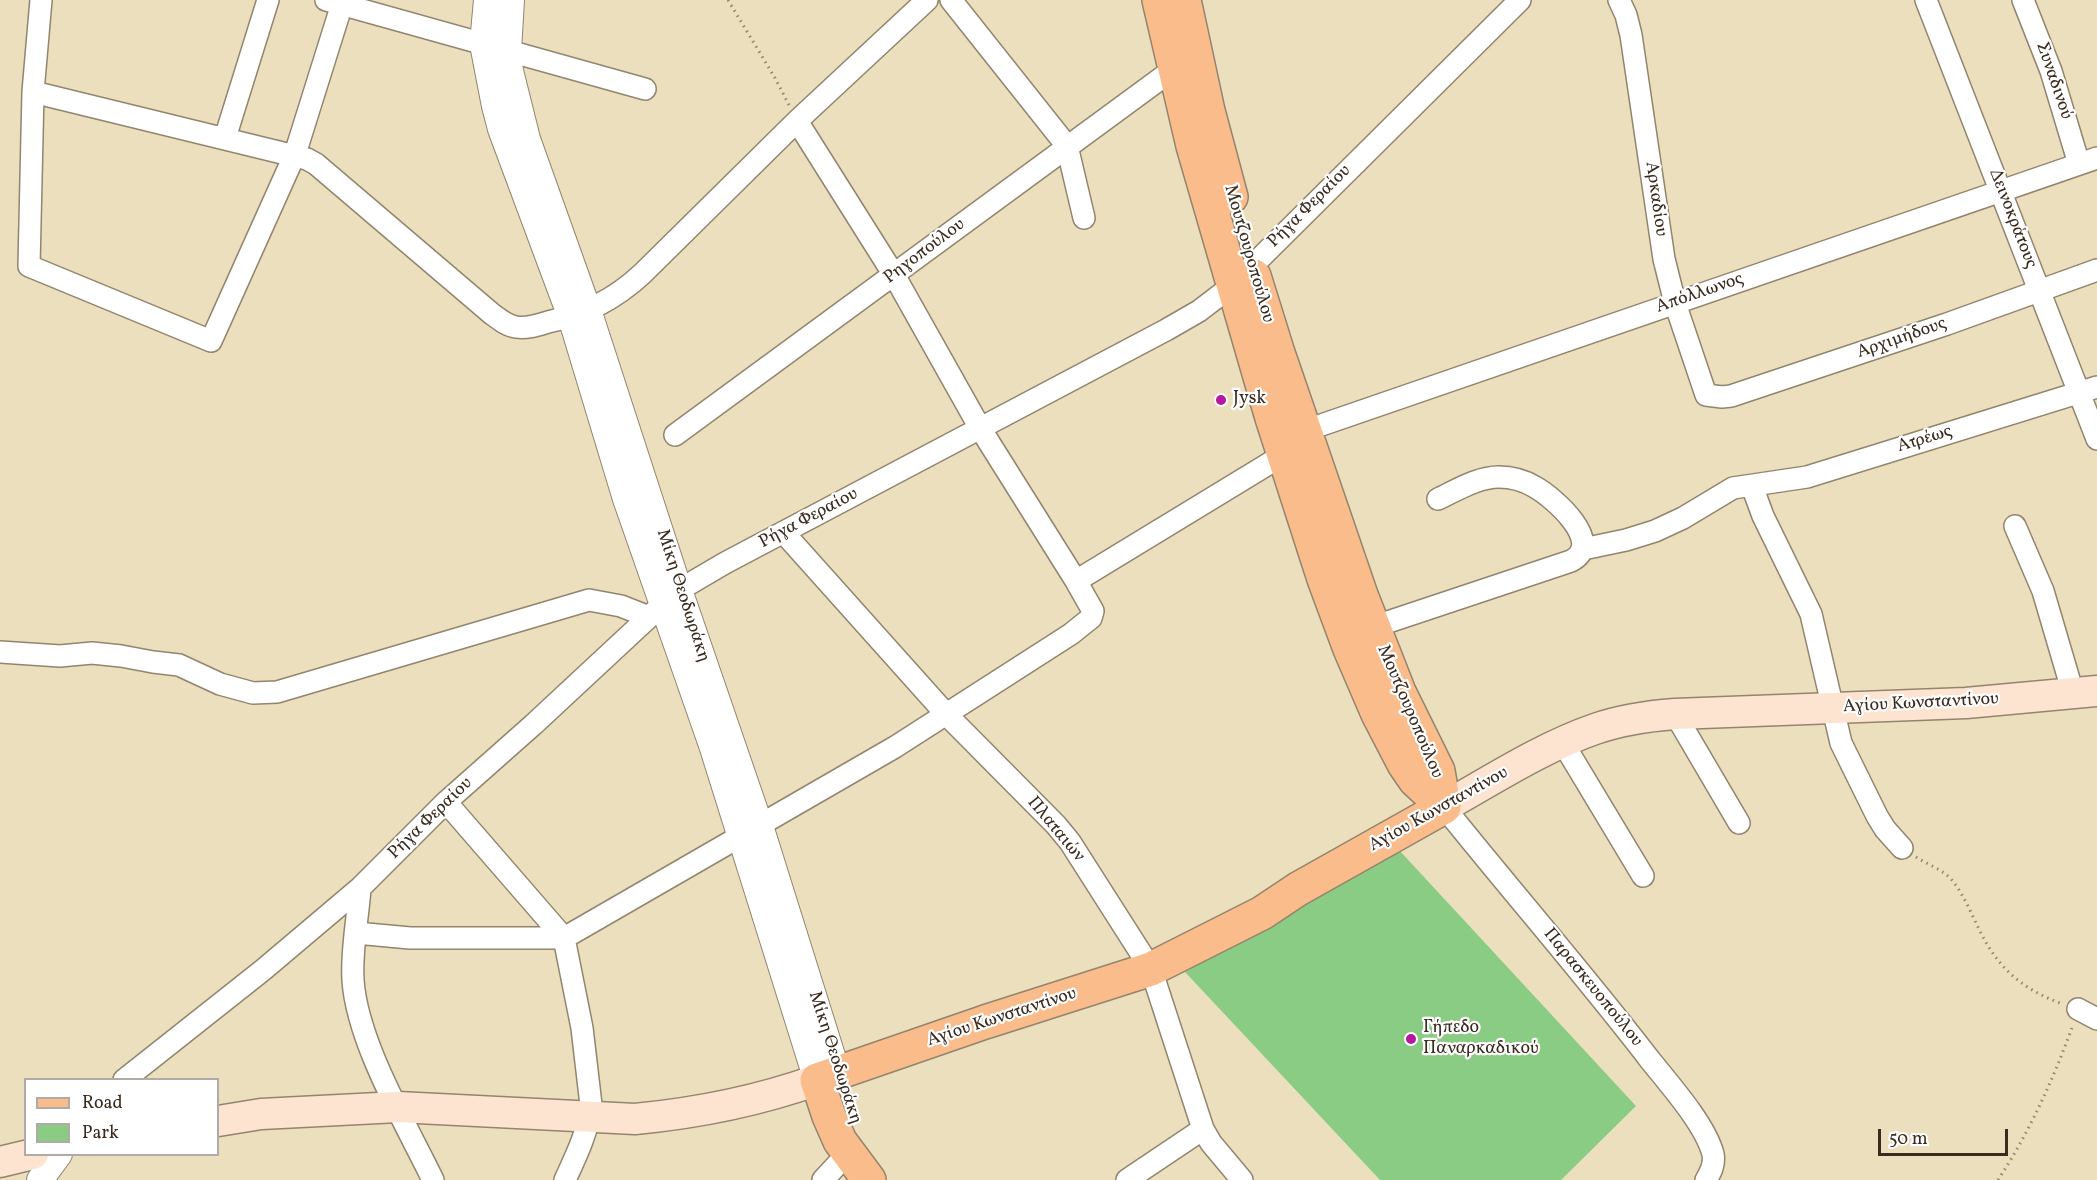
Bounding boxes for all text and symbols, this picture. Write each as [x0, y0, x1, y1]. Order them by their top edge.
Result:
street label: Συναδινού [2030, 40, 2076, 122]
street label: Αρκαδίου [1639, 160, 1671, 238]
street label: Ρήγα Φεραίου [1264, 161, 1356, 253]
street label: Δεινοκράτους [1983, 166, 2041, 272]
street label: Μουτζουροπούλου [1218, 183, 1278, 325]
street label: Ρηγοπούλου [880, 214, 970, 290]
street label: Απόλλωνος [1653, 269, 1747, 319]
street label: Αρχιμήδους [1854, 314, 1950, 364]
place label: Jysk [1233, 389, 1266, 411]
marker: Jysk [1214, 393, 1228, 407]
street label: Ατρέως [1895, 421, 1955, 459]
street label: Ρήγα Φεραίου [756, 484, 862, 554]
street label: Μίκη Θεοδωράκη [650, 527, 714, 665]
street label: Μουτζουροπούλου [1371, 642, 1447, 782]
street label: Αγίου Κωνσταντίνου [1843, 689, 1999, 719]
street label: Αγίου Κωνσταντίνου [1366, 763, 1512, 857]
street label: Ρήγα Φεραίου [384, 773, 478, 865]
street label: Πλαταιών [1022, 793, 1088, 867]
street label: Παρασκευοπούλου [1538, 924, 1646, 1052]
street label: Αγίου Κωνσταντίνου [925, 984, 1079, 1052]
street label: Μίκη Θεοδωράκη [802, 989, 866, 1127]
place label: Γήπεδο Παναρκαδικού [1423, 1018, 1539, 1060]
marker: Γήπεδο Παναρκαδικού [1404, 1032, 1418, 1046]
legend [24, 1078, 219, 1156]
text: Road [82, 1091, 123, 1116]
scale bar [1881, 1117, 2012, 1155]
text: Park [82, 1121, 119, 1146]
text: 50 m [1889, 1127, 1928, 1152]

